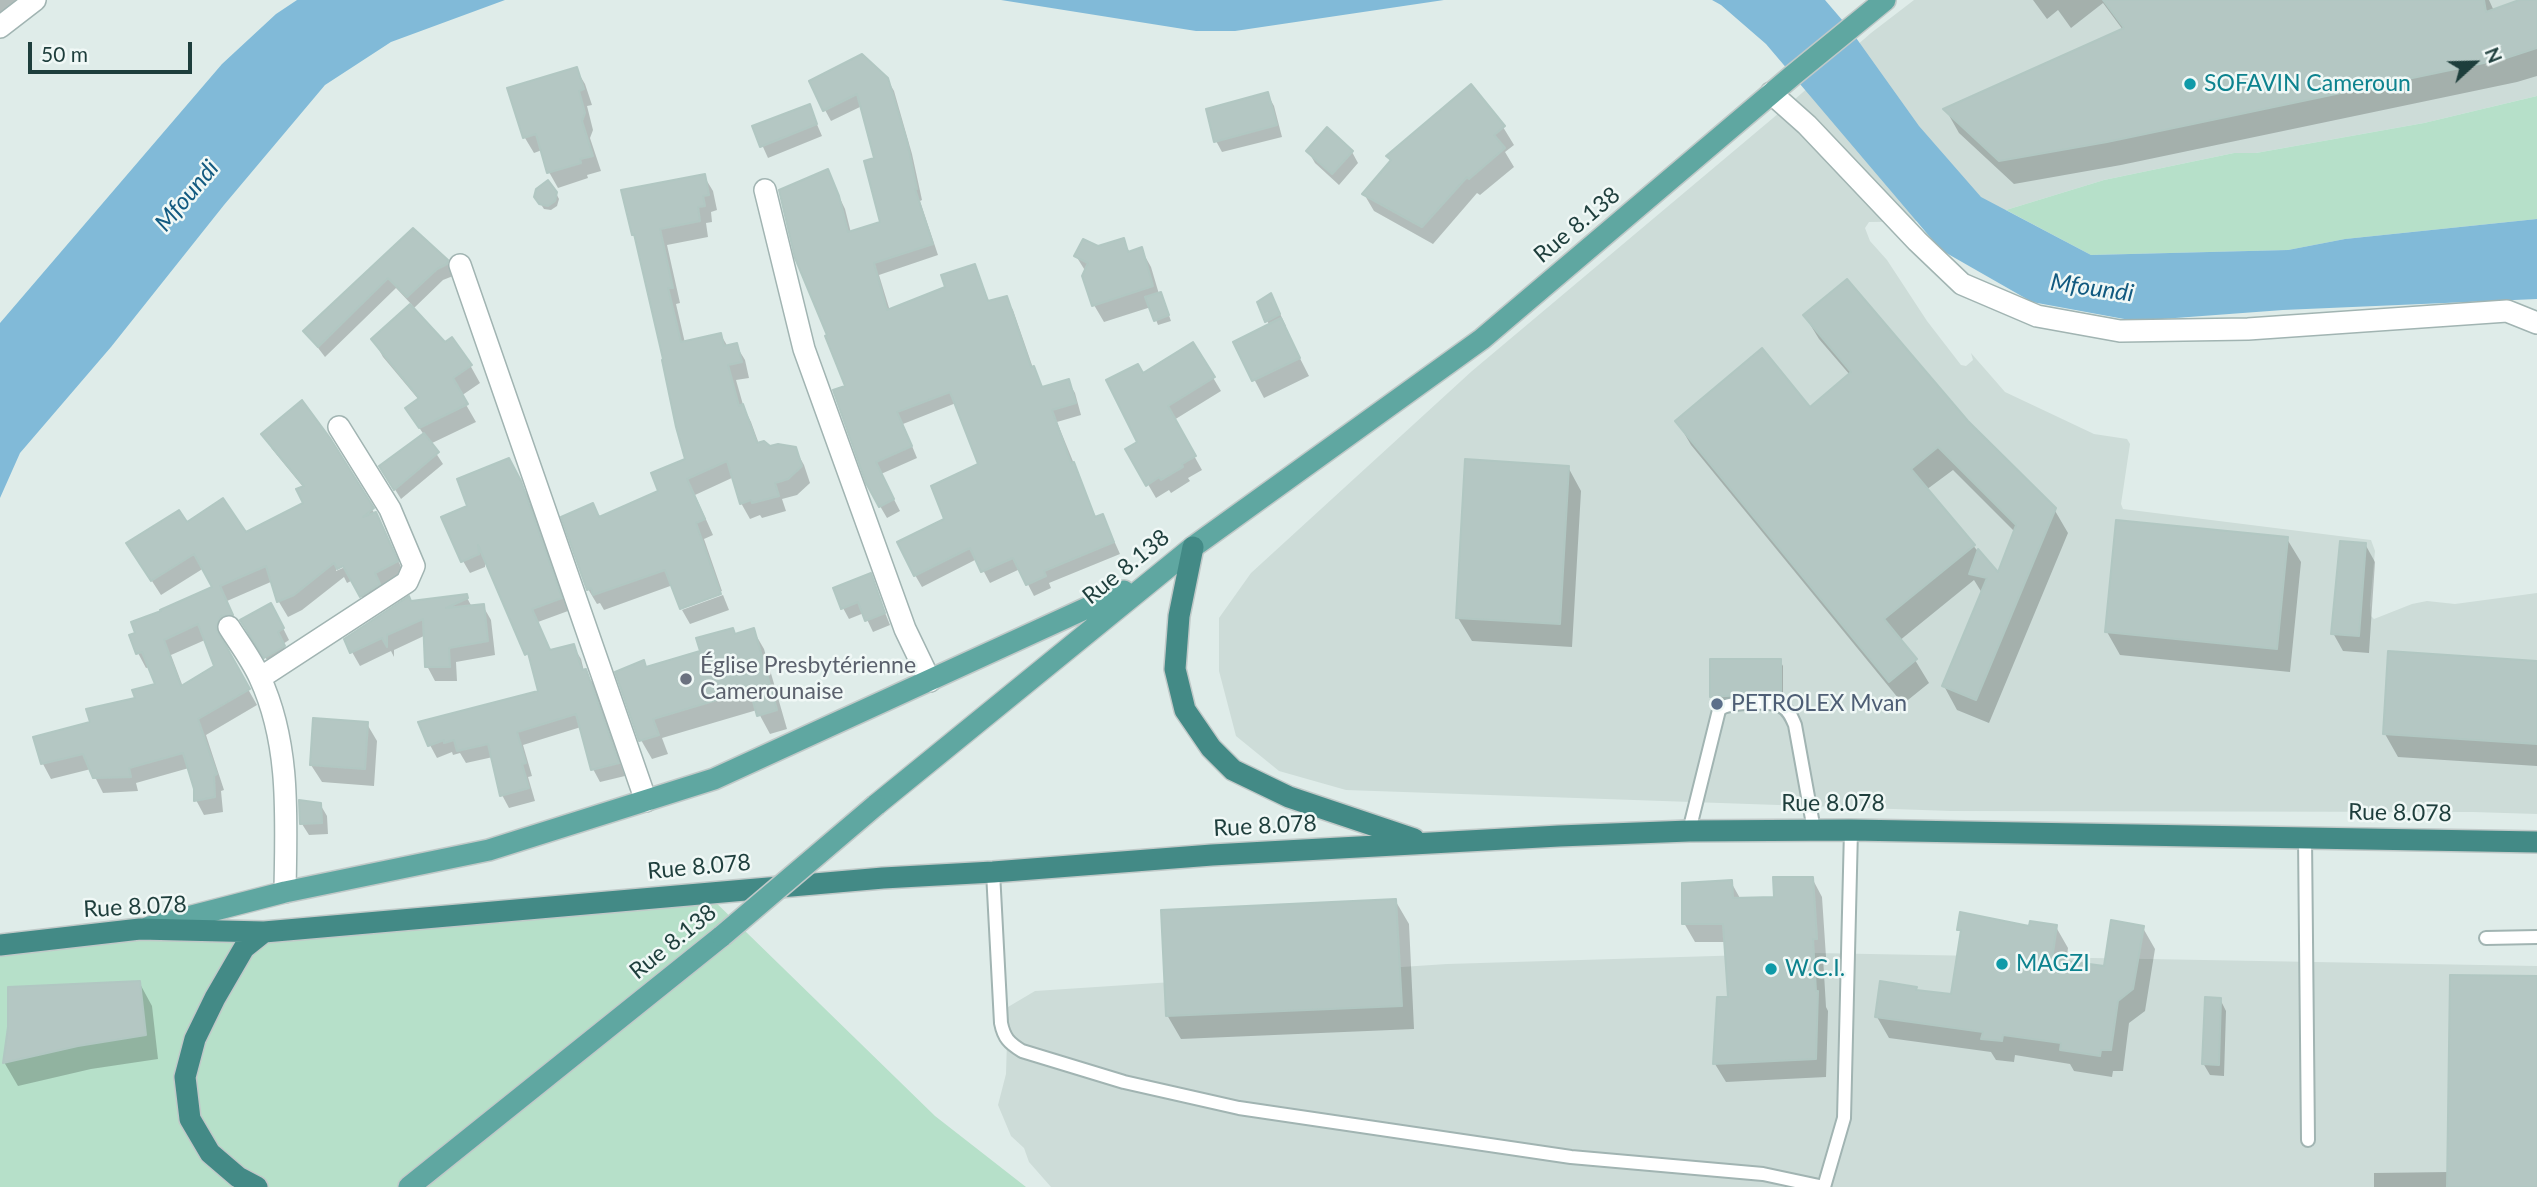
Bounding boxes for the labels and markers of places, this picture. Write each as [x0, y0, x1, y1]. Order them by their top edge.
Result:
place label: SOFAVIN Cameroun [2204, 70, 2411, 98]
marker: SOFAVIN Cameroun [2182, 76, 2198, 92]
place label: Église Presbytérienne Camerounaise [700, 652, 916, 706]
marker: Église Presbytérienne Camerounaise [678, 671, 694, 687]
place label: PETROLEX Mvan [1731, 690, 1907, 718]
marker: PETROLEX Mvan [1709, 696, 1725, 712]
place label: MAGZI [2016, 950, 2090, 978]
place label: W.C.I. [1785, 955, 1845, 983]
marker: MAGZI [1994, 956, 2010, 972]
marker: W.C.I. [1763, 961, 1779, 977]

